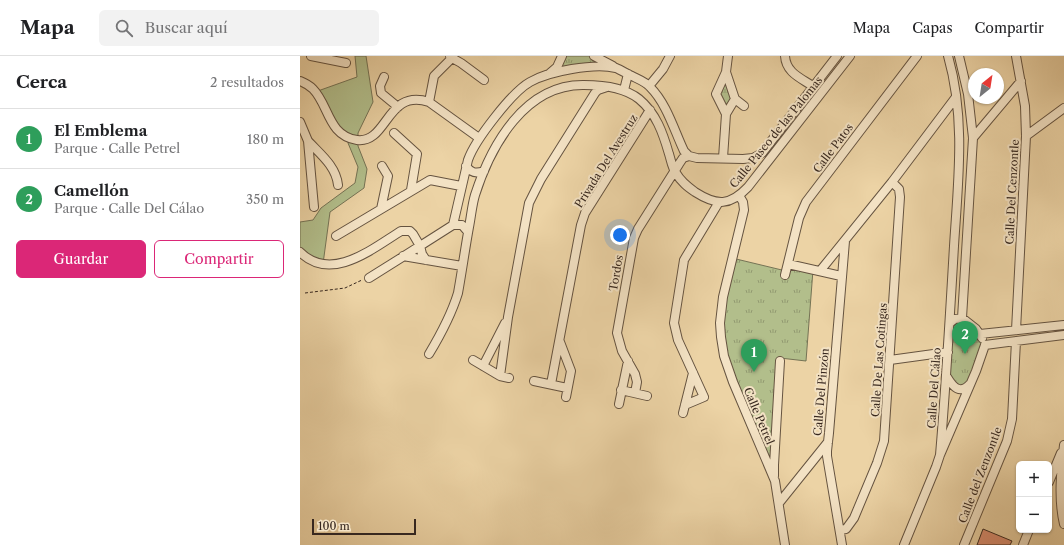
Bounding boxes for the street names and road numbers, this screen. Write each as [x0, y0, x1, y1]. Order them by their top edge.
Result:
street label: Calle Paseo de las Palomas [727, 73, 826, 191]
street label: Privada Del Avestruz [572, 111, 641, 210]
street label: Calle Patos [810, 120, 856, 175]
street label: Calle Del Cenzontle [1002, 139, 1022, 245]
street label: Tordos [606, 254, 626, 292]
street label: Calle De Las Cotingas [868, 302, 890, 418]
street label: Calle Del Pinzón [810, 347, 832, 436]
street label: Calle Del Cálao [924, 347, 944, 429]
street label: Calle Petrel [741, 385, 778, 447]
street label: Calle del Zenzontle [955, 425, 1005, 525]

